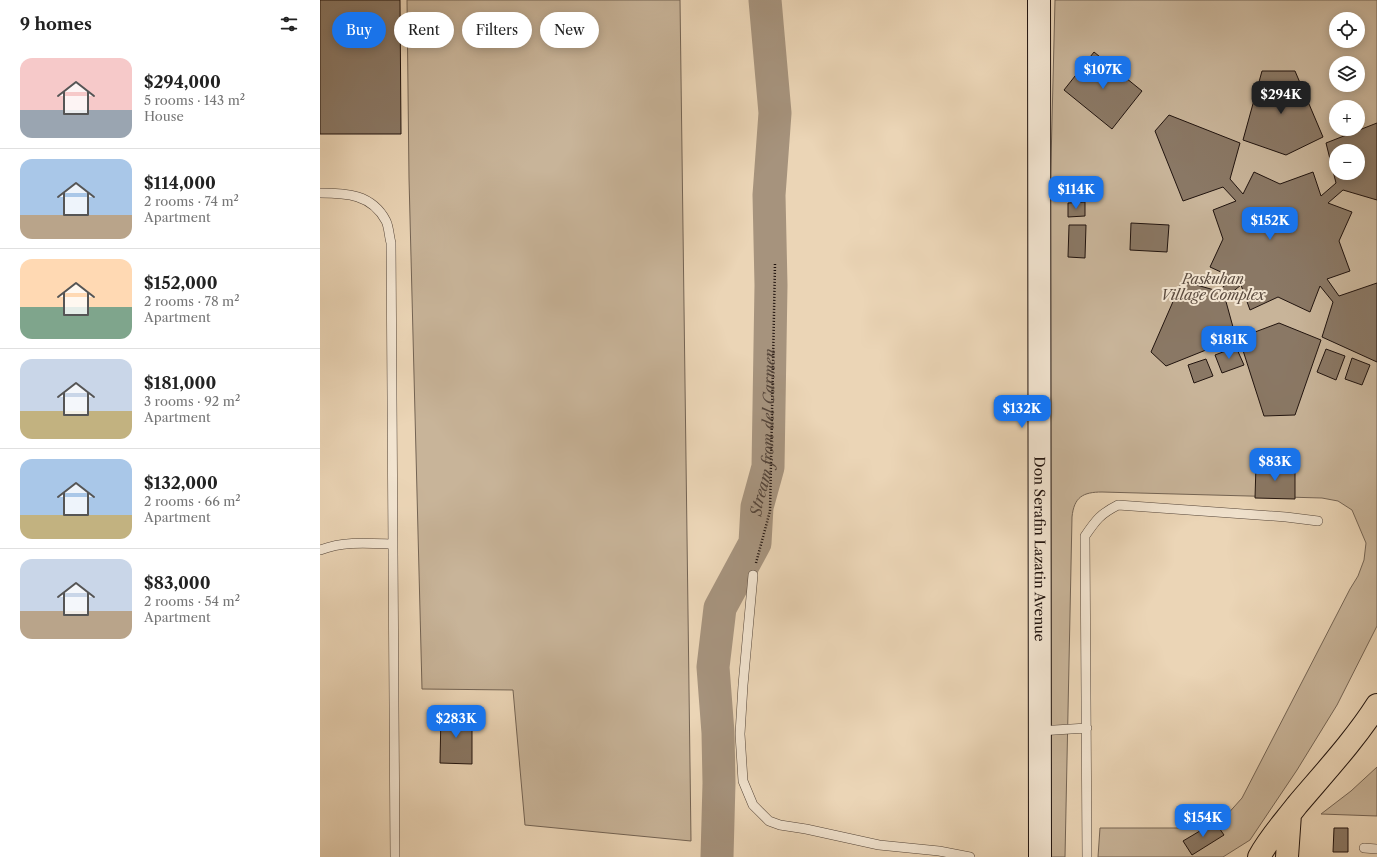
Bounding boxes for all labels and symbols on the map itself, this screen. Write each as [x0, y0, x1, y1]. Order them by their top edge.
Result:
pin: $107K [1075, 56, 1131, 90]
pin: $294K [1253, 81, 1309, 115]
pin: $114K [1048, 176, 1104, 210]
pin: $152K [1242, 207, 1298, 241]
park label: Paskuhan Village Complex [1161, 270, 1266, 304]
pin: $181K [1201, 326, 1257, 360]
water label: Stream from del Carmen [746, 348, 779, 517]
pin: $132K [994, 395, 1050, 429]
pin: $83K [1251, 448, 1299, 482]
street label: Don Serafin Lazatin Avenue [1031, 456, 1049, 642]
pin: $283K [428, 705, 484, 739]
pin: $154K [1175, 804, 1231, 838]

